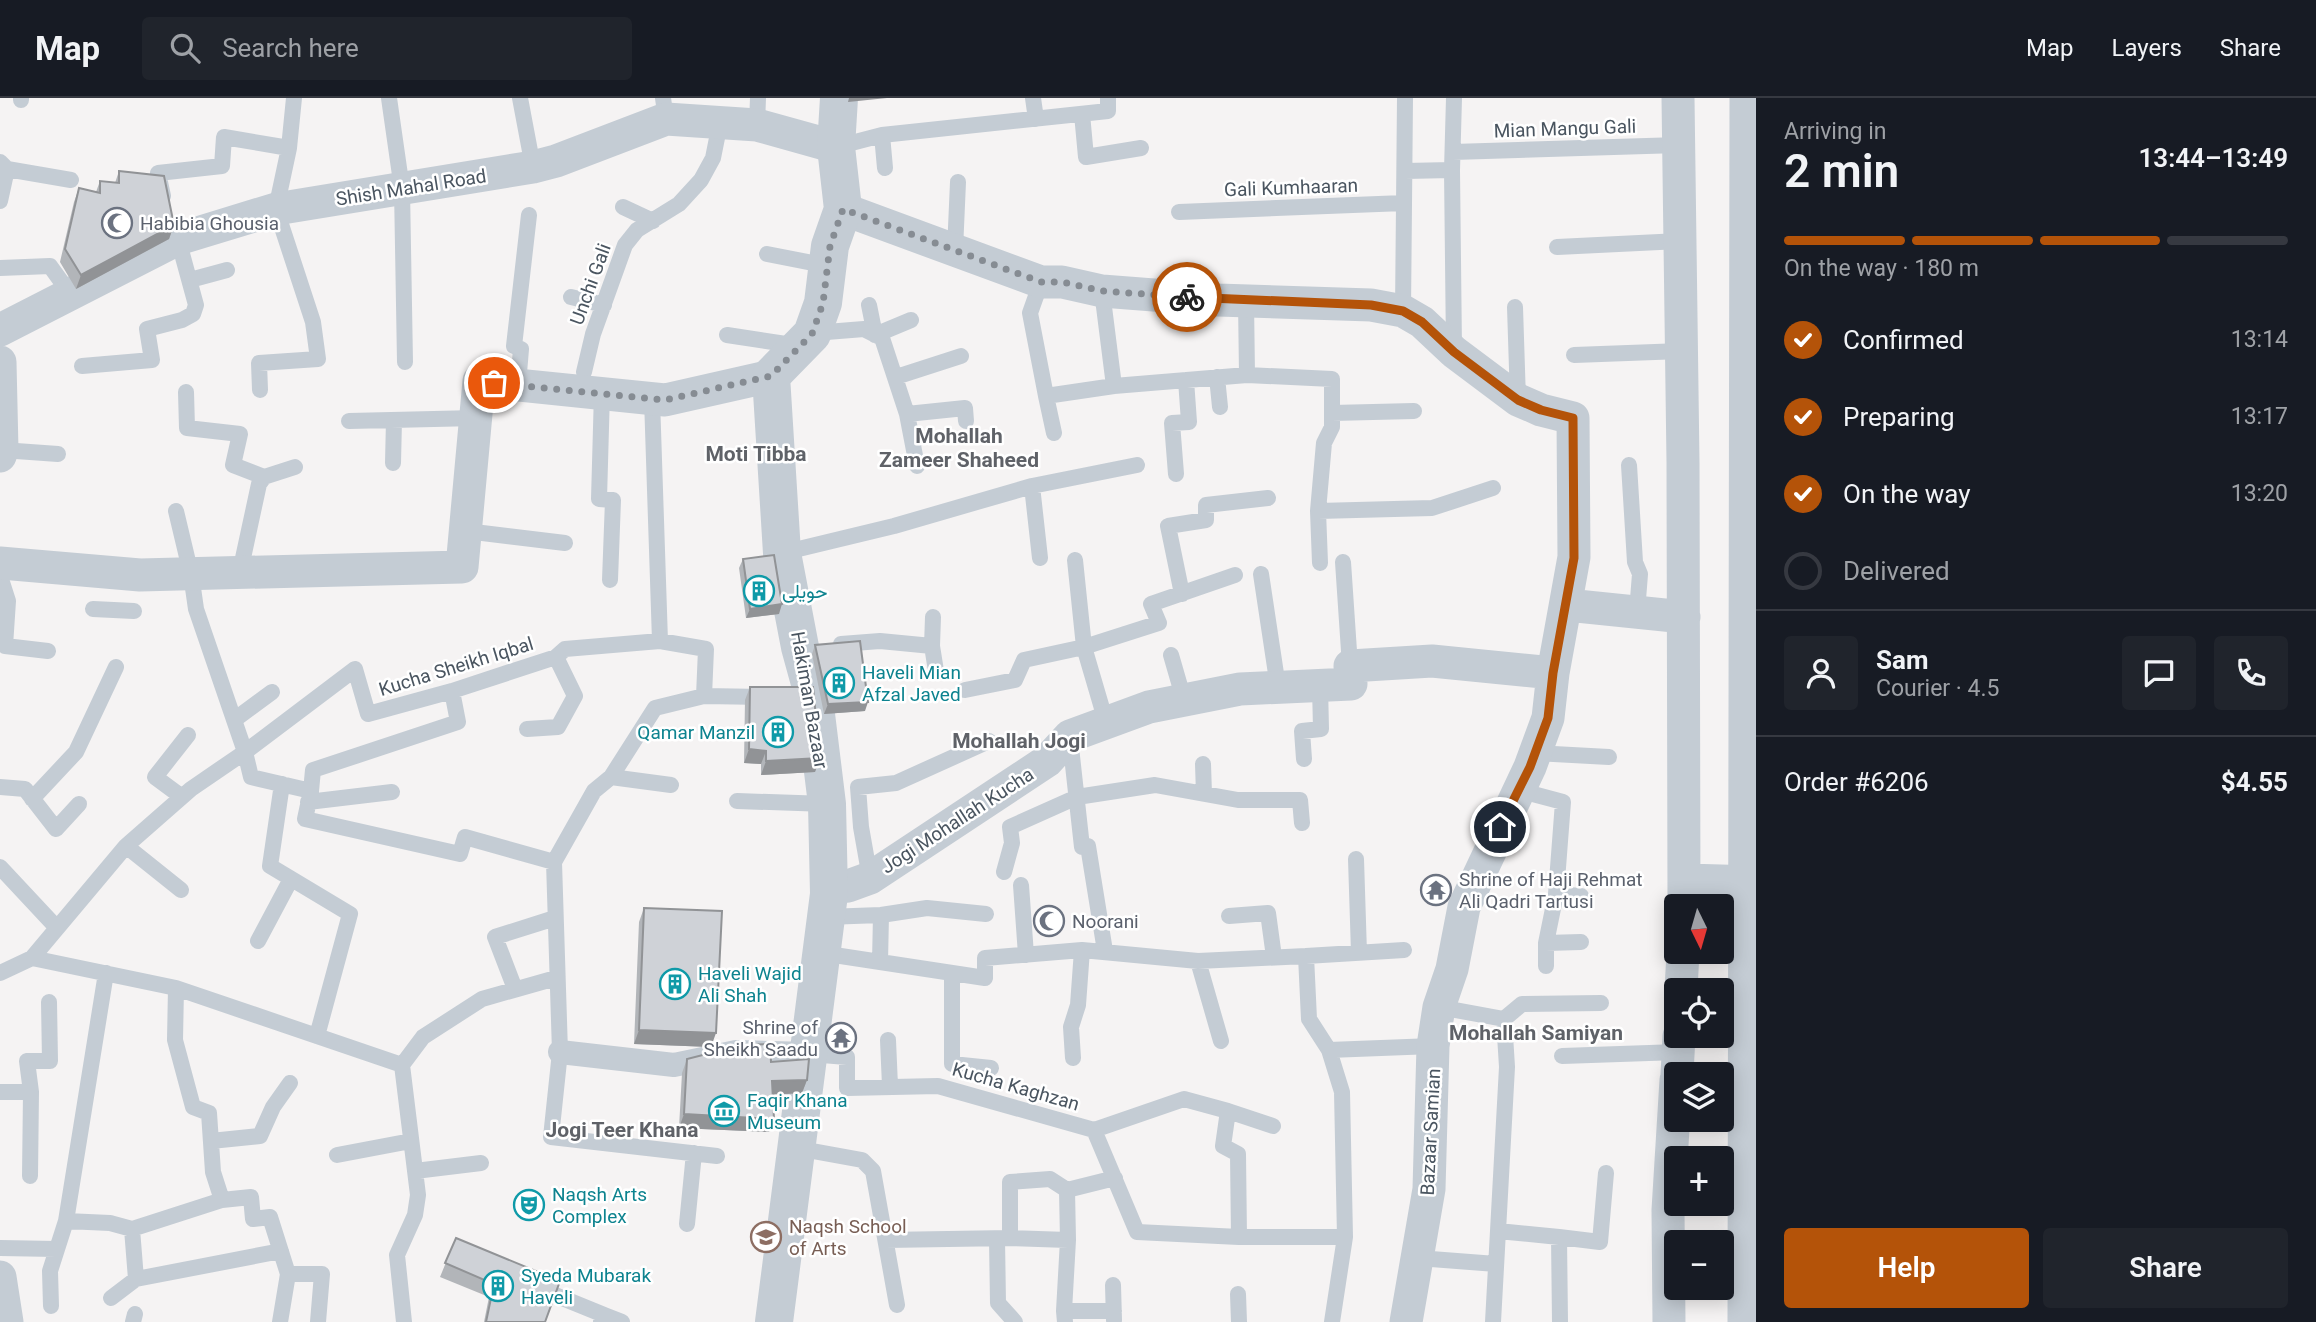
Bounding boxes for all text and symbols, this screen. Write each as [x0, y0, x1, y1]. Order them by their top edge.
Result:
search box [142, 17, 632, 80]
text: Map [35, 29, 100, 68]
icon: search [166, 29, 204, 67]
text: Search here [222, 33, 359, 63]
text: Map [2026, 34, 2074, 62]
text: Layers [2112, 34, 2182, 62]
text: Share [2220, 34, 2281, 62]
street label: Mian Mangu Gali [1493, 115, 1637, 142]
text: Arriving in [1784, 118, 1887, 145]
text: 13:44–13:49 [2138, 143, 2288, 173]
text: 2 min [1784, 144, 1899, 198]
street label: Shish Mahal Road [334, 164, 488, 211]
street label: Gali Kumhaaran [1224, 174, 1358, 201]
mosque icon: Habibia Ghousia [100, 206, 134, 240]
place label: Habibia Ghousia [140, 212, 279, 235]
street label: Unchi Gali [565, 240, 616, 328]
text: On the way · 180 m [1784, 255, 1979, 282]
courier [1152, 262, 1222, 332]
icon: bike [1168, 278, 1206, 316]
icon: check [1784, 321, 1822, 359]
text: Confirmed [1843, 325, 1964, 355]
text: 13:14 [2231, 326, 2288, 353]
pin [464, 353, 524, 413]
icon: bag [475, 364, 513, 402]
icon: check [1784, 398, 1822, 436]
text: Preparing [1843, 402, 1955, 432]
text: 13:17 [2231, 403, 2288, 430]
district label: Mohallah Zameer Shaheed [879, 424, 1039, 472]
district label: Moti Tibba [705, 442, 807, 466]
icon: check [1784, 475, 1822, 513]
text: On the way [1843, 479, 1971, 509]
text: 13:20 [2231, 480, 2288, 507]
text: Delivered [1843, 556, 1950, 586]
building icon: حویلی [742, 574, 776, 608]
place label: حویلی [782, 580, 827, 603]
street label: Hakiman Bazaar [786, 630, 833, 771]
street label: Kucha Sheikh Iqbal [376, 632, 536, 701]
button: person [1784, 636, 1858, 710]
button: chat [2122, 636, 2196, 710]
button: phone [2214, 636, 2288, 710]
text: Sam [1876, 645, 1928, 675]
place label: Haveli Mian Afzal Javed [862, 661, 961, 706]
building icon: Haveli Mian Afzal Javed [822, 666, 856, 700]
text: Courier · 4.5 [1876, 675, 1999, 702]
building icon: Qamar Manzil [761, 715, 795, 749]
place label: Qamar Manzil [637, 721, 755, 744]
district label: Mohallah Jogi [952, 729, 1086, 753]
street label: Jogi Mohallah Kucha [877, 763, 1038, 878]
text: Order #6206 [1784, 767, 1929, 797]
text: $4.55 [2221, 767, 2288, 797]
pin [1470, 797, 1530, 857]
icon: home [1481, 808, 1519, 846]
place label: Shrine of Haji Rehmat Ali Qadri Tartusi [1459, 868, 1642, 913]
temple icon: Shrine of Haji Rehmat Ali Qadri Tartusi [1419, 873, 1453, 907]
north arrow [1664, 894, 1734, 964]
map controls [1664, 894, 1734, 1300]
mosque icon: Noorani [1032, 904, 1066, 938]
place label: Noorani [1072, 910, 1139, 933]
place label: Haveli Wajid Ali Shah [698, 962, 802, 1007]
building icon: Haveli Wajid Ali Shah [658, 967, 692, 1001]
button: locate [1664, 978, 1734, 1048]
place label: Shrine of Sheikh Saadu [704, 1016, 818, 1061]
temple icon: Shrine of Sheikh Saadu [824, 1021, 858, 1055]
district label: Mohallah Samiyan [1449, 1021, 1623, 1045]
street label: Kucha Kaghzan [950, 1057, 1082, 1116]
button: layers [1664, 1062, 1734, 1132]
street label: Bazaar Samian [1416, 1068, 1445, 1196]
place label: Faqir Khana Museum [747, 1089, 848, 1134]
museum icon: Faqir Khana Museum [707, 1094, 741, 1128]
district label: Jogi Teer Khana [546, 1118, 698, 1142]
button: + [1664, 1146, 1734, 1216]
place label: Naqsh Arts Complex [552, 1183, 647, 1228]
theatre icon: Naqsh Arts Complex [512, 1188, 546, 1222]
place label: Naqsh School of Arts [789, 1215, 907, 1260]
school or university icon: Naqsh School of Arts [749, 1220, 783, 1254]
button: Help [1784, 1228, 2029, 1308]
button: Share [2043, 1228, 2288, 1308]
button: − [1664, 1230, 1734, 1300]
place label: Syeda Mubarak Haveli [521, 1264, 651, 1309]
building icon: Syeda Mubarak Haveli [481, 1269, 515, 1303]

